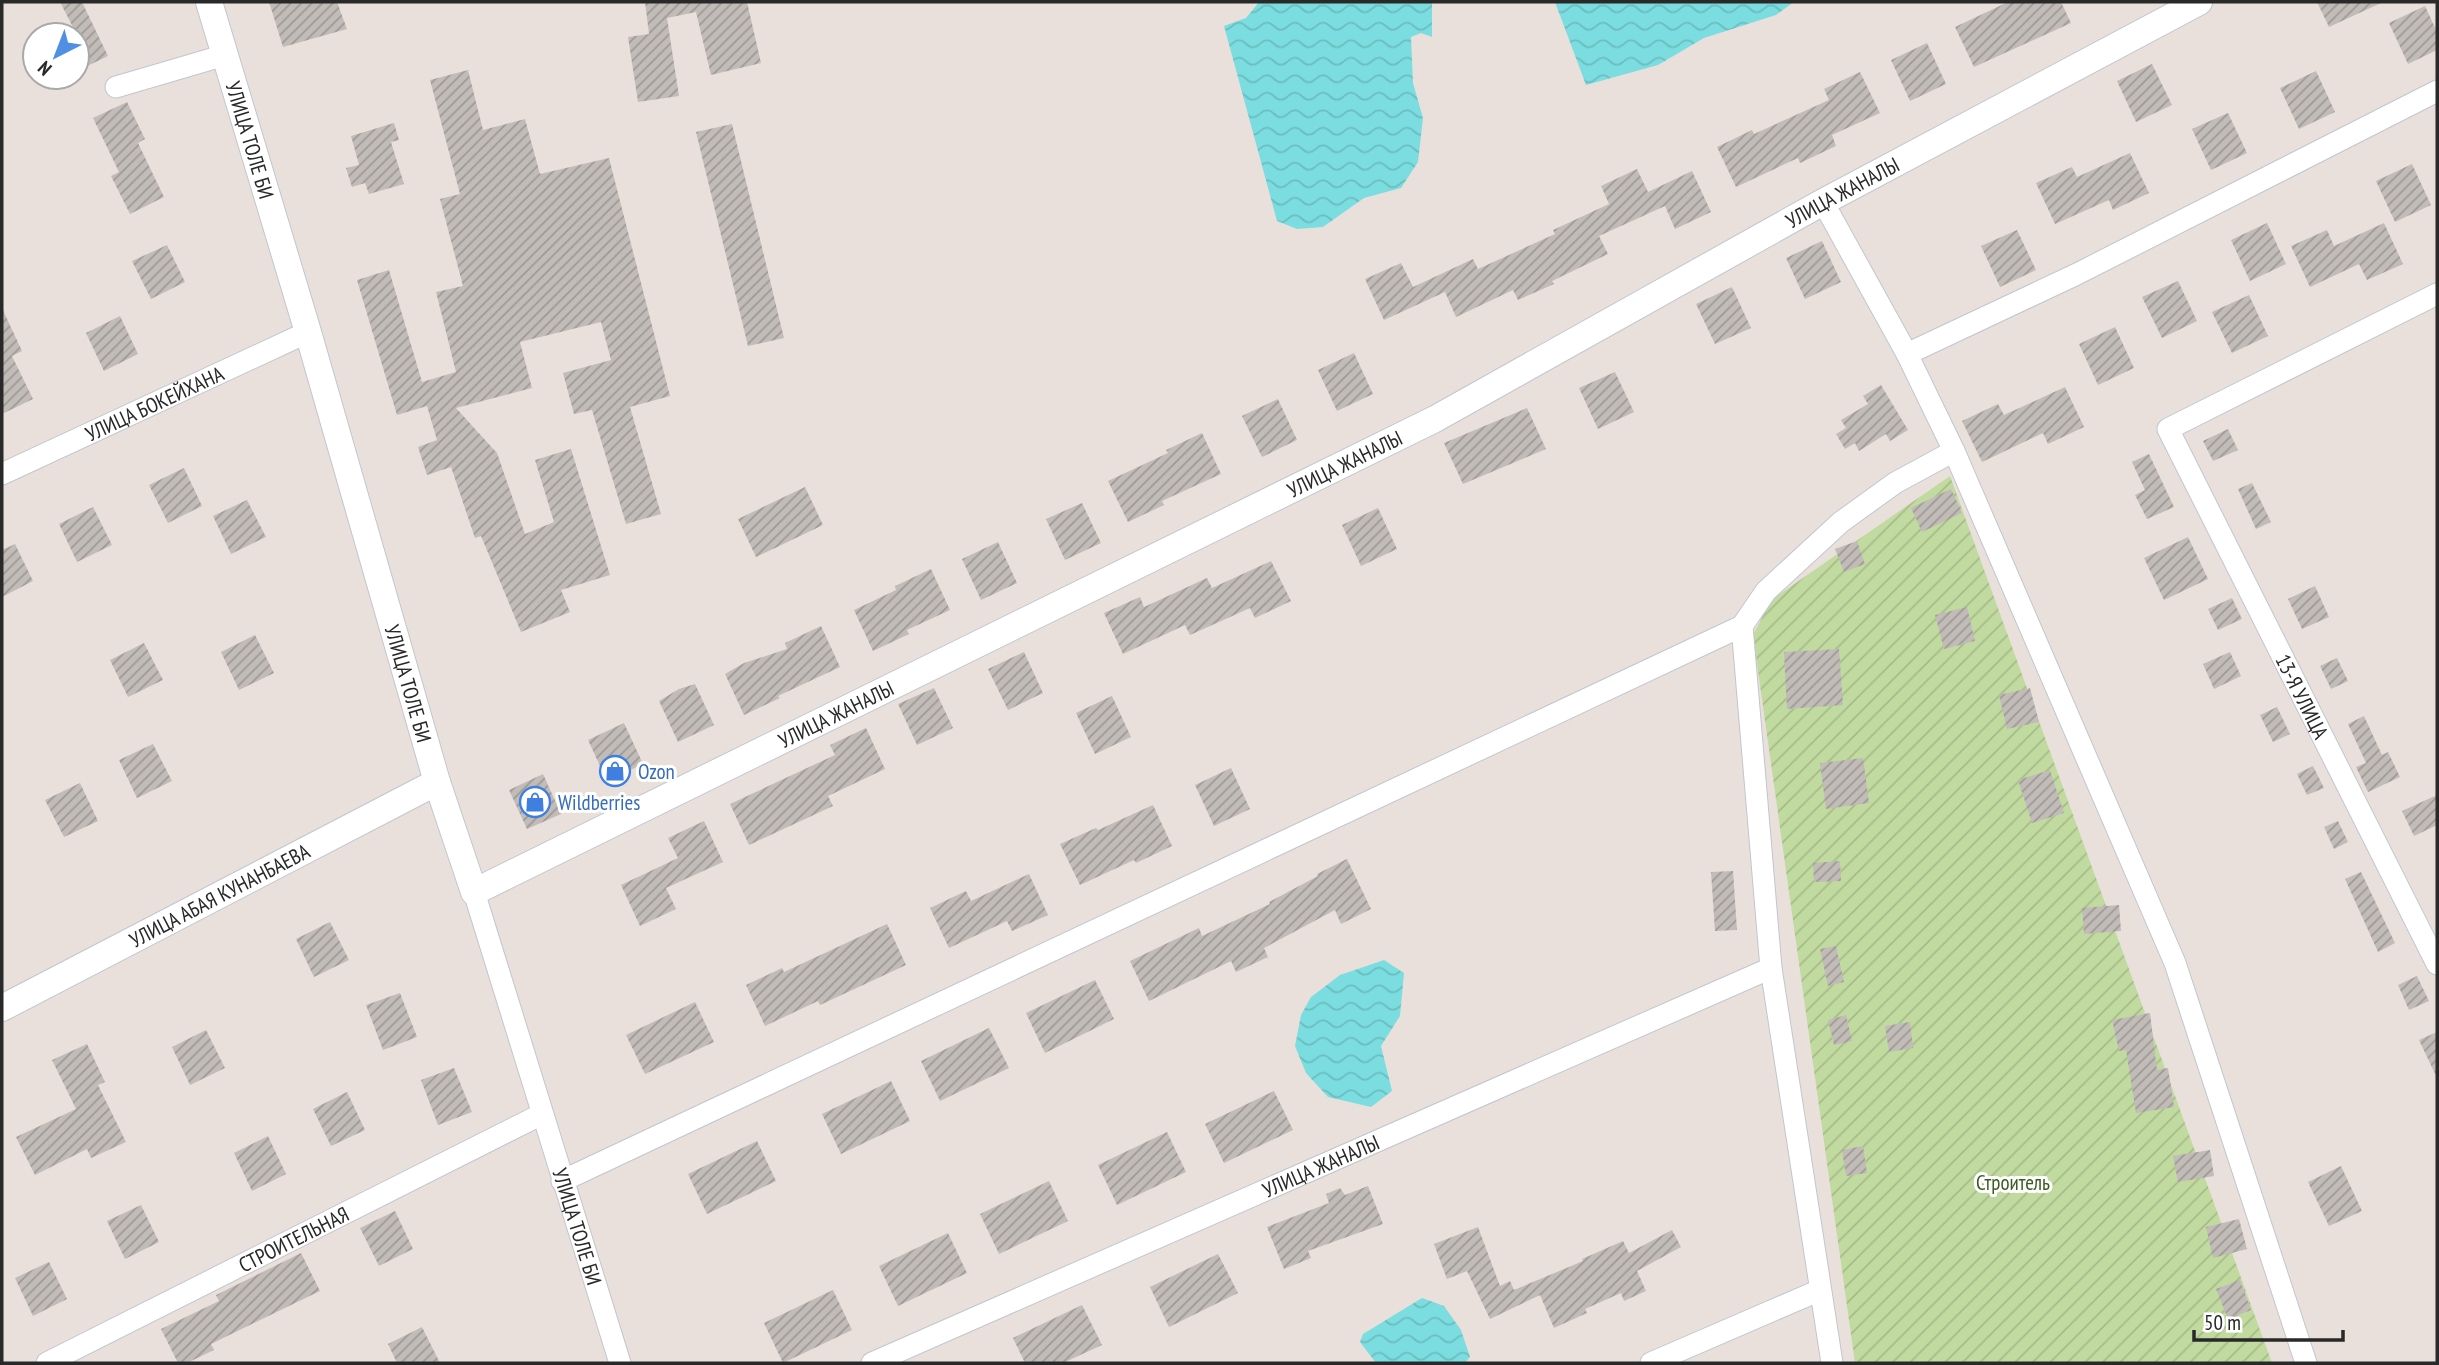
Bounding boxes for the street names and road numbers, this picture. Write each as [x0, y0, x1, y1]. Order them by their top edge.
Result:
street label: УЛИЦА ТОЛЕ БИ [220, 78, 281, 202]
street label: УЛИЦА ЖАНАЛЫ [1781, 151, 1904, 234]
street label: УЛИЦА БОКЕЙХАНА [81, 360, 228, 447]
street label: УЛИЦА ЖАНАЛЫ [1283, 424, 1407, 503]
street label: УЛИЦА ТОЛЕ БИ [379, 621, 438, 745]
street label: 13-Я УЛИЦА [2270, 649, 2335, 743]
street label: УЛИЦА ЖАНАЛЫ [774, 674, 898, 754]
street label: УЛИЦА АБАЯ КУНАНБАЕВА [125, 837, 314, 953]
street label: УЛИЦА ЖАНАЛЫ [1258, 1128, 1383, 1203]
street label: УЛИЦА ТОЛЕ БИ [547, 1165, 608, 1288]
street label: СТРОИТЕЛЬНАЯ [234, 1200, 353, 1278]

